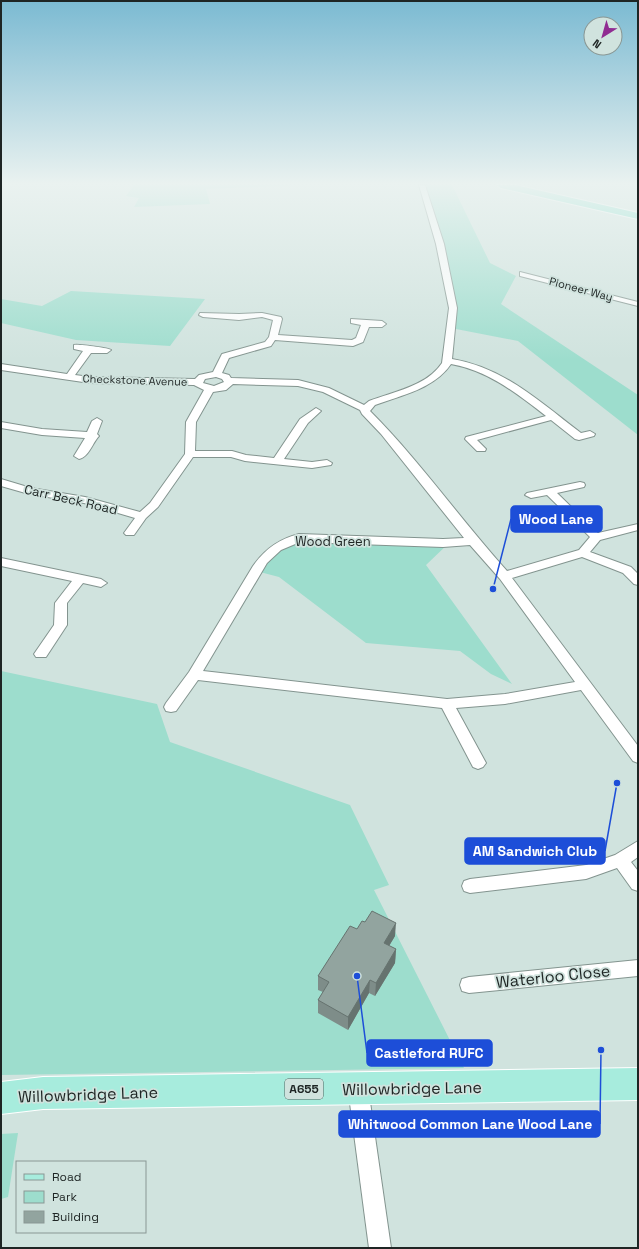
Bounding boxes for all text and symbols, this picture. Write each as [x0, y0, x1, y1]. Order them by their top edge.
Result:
north arrow [583, 16, 623, 56]
text: N [590, 36, 604, 52]
street label: Pioneer Way [548, 274, 614, 304]
street label: Checkstone Avenue [82, 371, 188, 389]
street label: Carr Beck Road [23, 480, 119, 518]
callout: Wood Lane [511, 506, 602, 532]
text: Wood Lane [519, 510, 593, 528]
street label: Wood Green [295, 533, 371, 550]
callout: AM Sandwich Club [465, 838, 605, 864]
text: AM Sandwich Club [473, 842, 597, 860]
street label: Waterloo Close [495, 960, 611, 993]
callout: Castleford RUFC [367, 1040, 492, 1066]
text: Castleford RUFC [374, 1044, 484, 1062]
street label: Willowbridge Lane [342, 1077, 482, 1100]
road number: A655 [285, 1079, 323, 1099]
street label: Willowbridge Lane [18, 1082, 158, 1107]
callout: Whitwood Common Lane Wood Lane [339, 1111, 600, 1137]
text: Whitwood Common Lane Wood Lane [348, 1115, 592, 1133]
legend [16, 1161, 146, 1233]
text: Road [52, 1169, 81, 1185]
text: Park [52, 1189, 77, 1205]
text: Building [52, 1209, 99, 1225]

